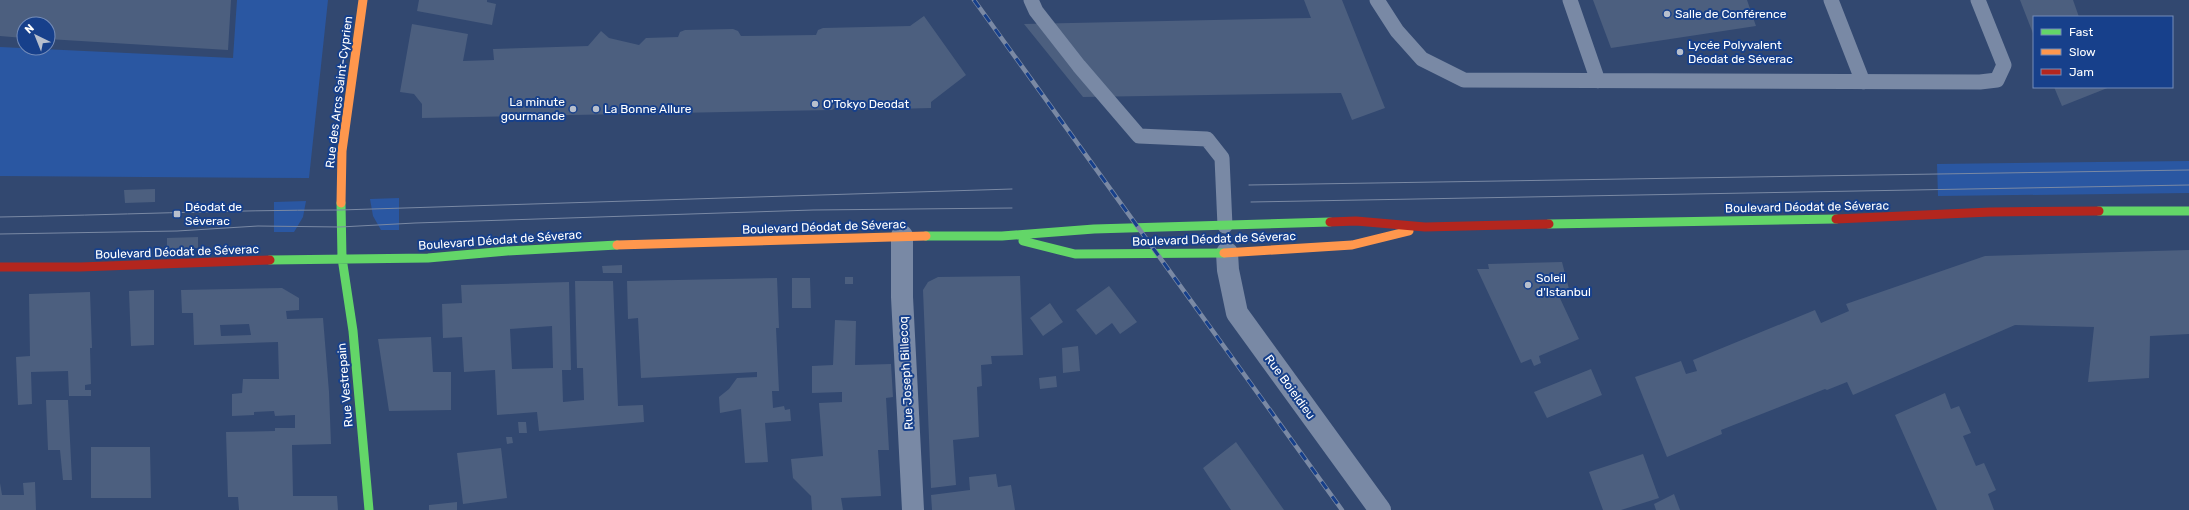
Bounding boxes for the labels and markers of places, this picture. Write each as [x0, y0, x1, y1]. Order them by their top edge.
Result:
place label: Salle de Conférence [1675, 7, 1787, 21]
marker: Salle de Conférence [1662, 9, 1672, 19]
place label: Lycée Polyvalent Déodat de Séverac [1688, 38, 1793, 66]
marker: Lycée Polyvalent Déodat de Séverac [1675, 47, 1685, 57]
place label: La minute gourmande [501, 95, 565, 123]
place label: O'Tokyo Deodat [823, 97, 909, 111]
marker: O'Tokyo Deodat [810, 99, 820, 109]
place label: La Bonne Allure [604, 102, 692, 116]
marker: La minute gourmande [568, 104, 578, 114]
marker: La Bonne Allure [591, 104, 601, 114]
place label: Déodat de Séverac [185, 200, 242, 228]
marker: Déodat de Séverac [172, 209, 182, 219]
place label: Soleil d'Istanbul [1536, 271, 1591, 299]
marker: Soleil d'Istanbul [1523, 280, 1533, 290]

